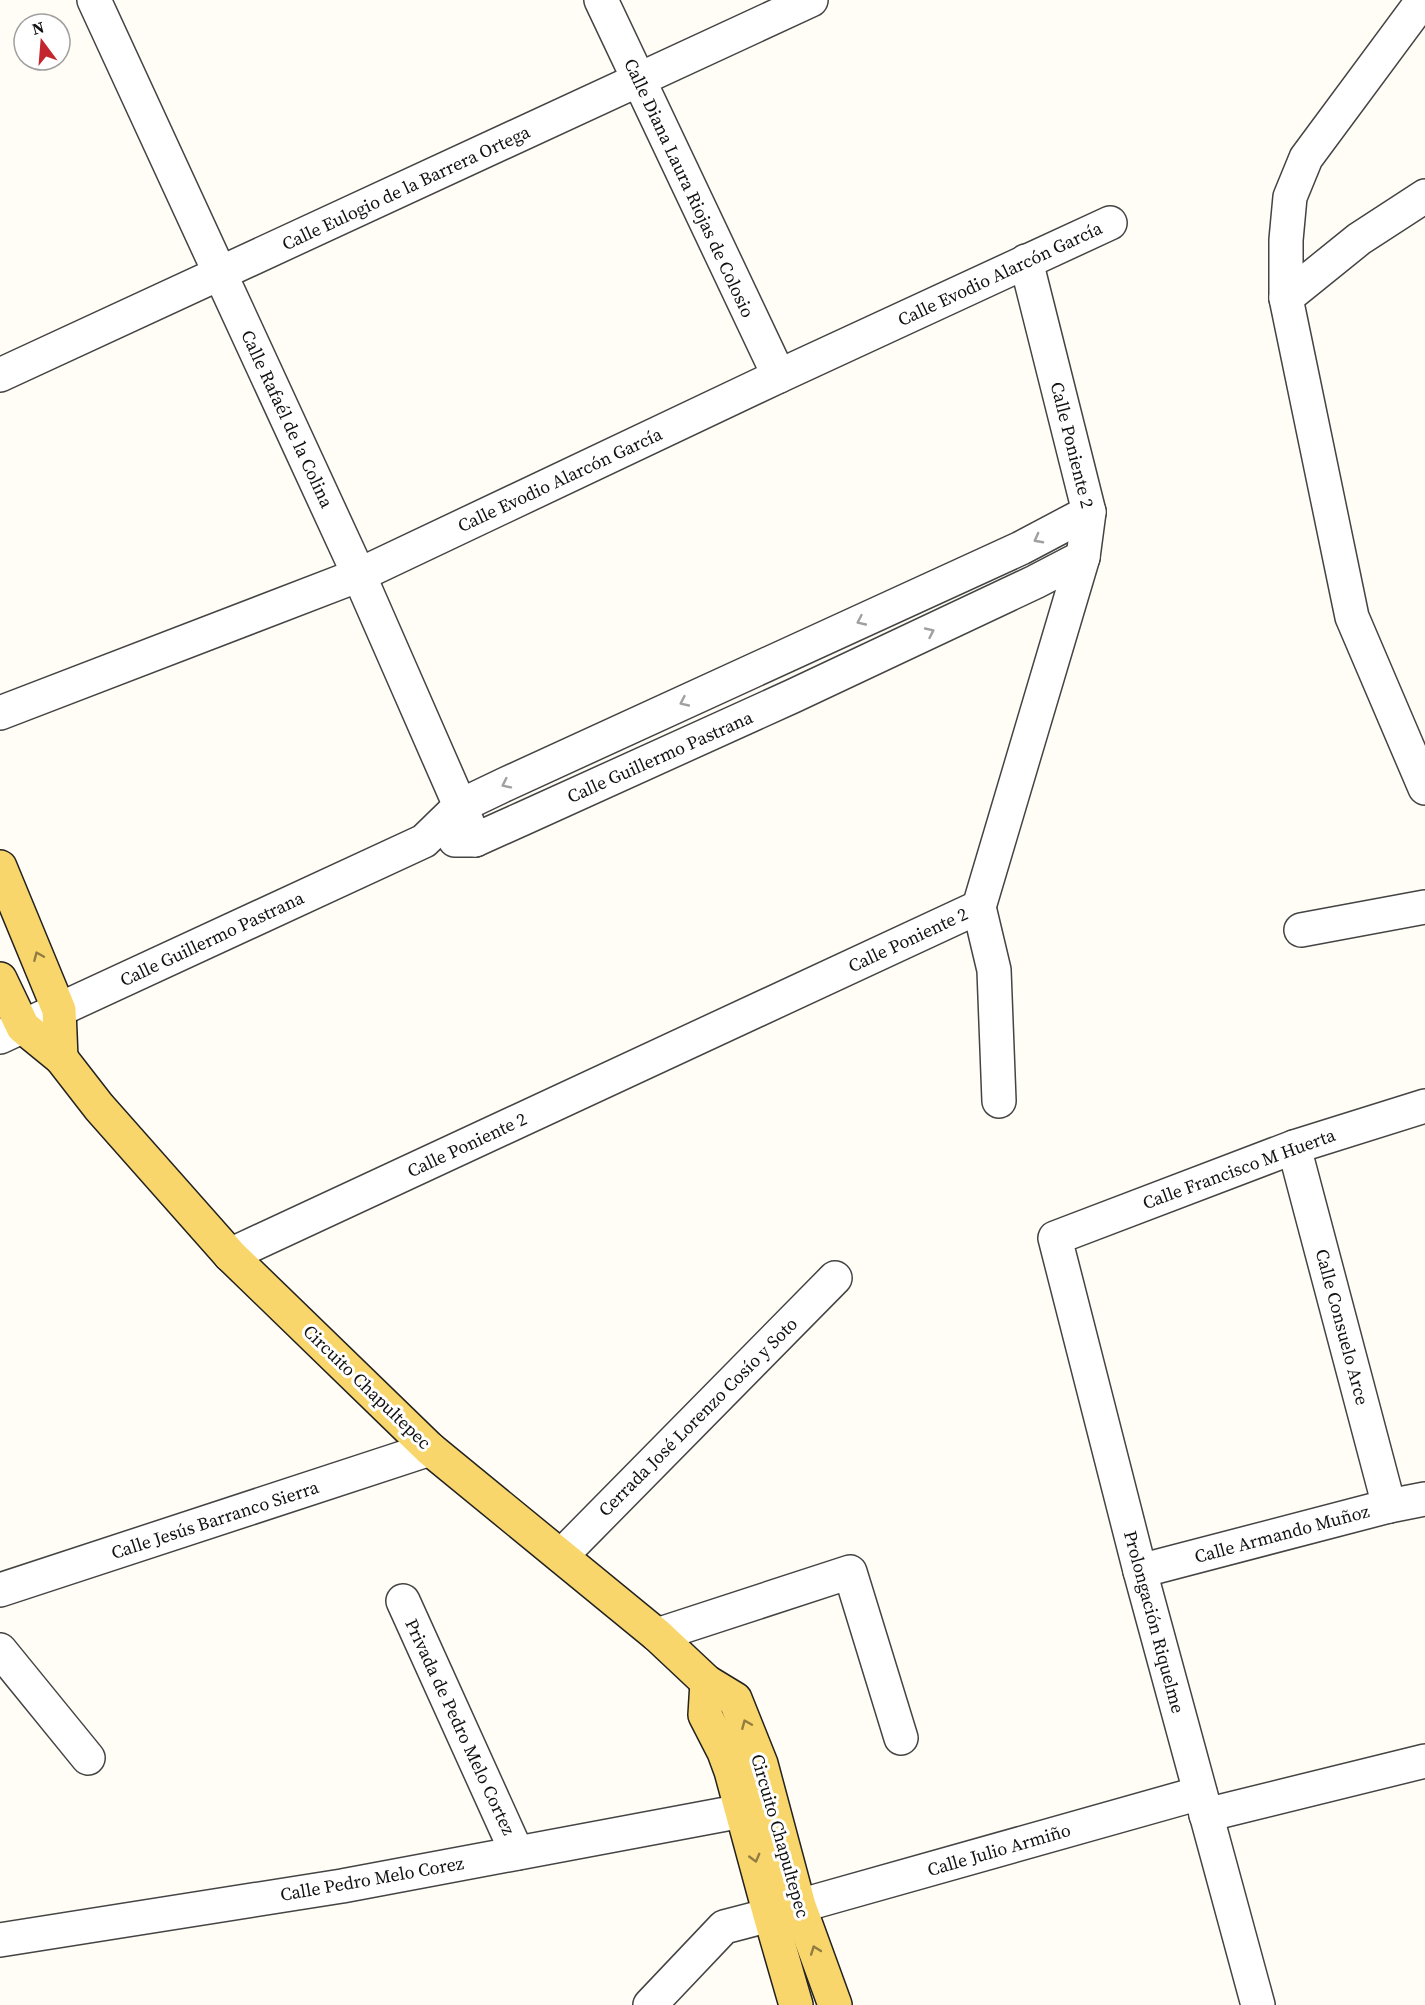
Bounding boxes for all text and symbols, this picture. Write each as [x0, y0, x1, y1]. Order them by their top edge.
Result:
north arrow [12, 12, 72, 72]
text: N [29, 15, 47, 40]
street label: Calle Diana Laura Riojas de Colosio [618, 54, 761, 322]
street label: Calle Eulogio de la Barrera Ortega [278, 119, 535, 256]
street label: Calle Evodio Alarcón García [894, 215, 1107, 332]
street label: Calle Rafaél de la Colina [235, 326, 340, 513]
street label: Calle Poniente 2 [1045, 379, 1100, 511]
street label: Calle Evodio Alarcón García [454, 421, 667, 538]
one-way arrow [1033, 532, 1044, 543]
one-way arrow [856, 614, 867, 626]
one-way arrow [923, 627, 934, 639]
one-way arrow [679, 695, 690, 707]
street label: Calle Guillermo Pastrana [563, 704, 757, 809]
one-way arrow [502, 776, 513, 788]
street label: Calle Guillermo Pastrana [116, 884, 309, 992]
street label: Calle Poniente 2 [844, 901, 972, 978]
one-way arrow [33, 951, 45, 962]
street label: Calle Poniente 2 [403, 1106, 531, 1183]
street label: Calle Francisco M Huerta [1139, 1122, 1340, 1215]
street label: Calle Consuelo Arce [1310, 1246, 1375, 1408]
street label: Cerrada José Lorenzo Cosío y Soto [592, 1311, 803, 1522]
street label: Circuito Chapultepec [298, 1319, 437, 1455]
street label: Calle Jesús Barranco Sierra [108, 1474, 323, 1565]
street label: Calle Armando Muñoz [1192, 1498, 1372, 1569]
street label: Prolongación Riquelme [1118, 1528, 1191, 1716]
street label: Privada de Pedro Melo Cortez [399, 1615, 522, 1839]
one-way arrow [741, 1719, 753, 1730]
street label: Circuito Chapultepec [745, 1751, 816, 1921]
street label: Calle Julio Armiño [924, 1817, 1074, 1882]
street label: Calle Pedro Melo Corez [278, 1850, 466, 1907]
one-way arrow [747, 1853, 760, 1863]
one-way arrow [809, 1945, 822, 1956]

